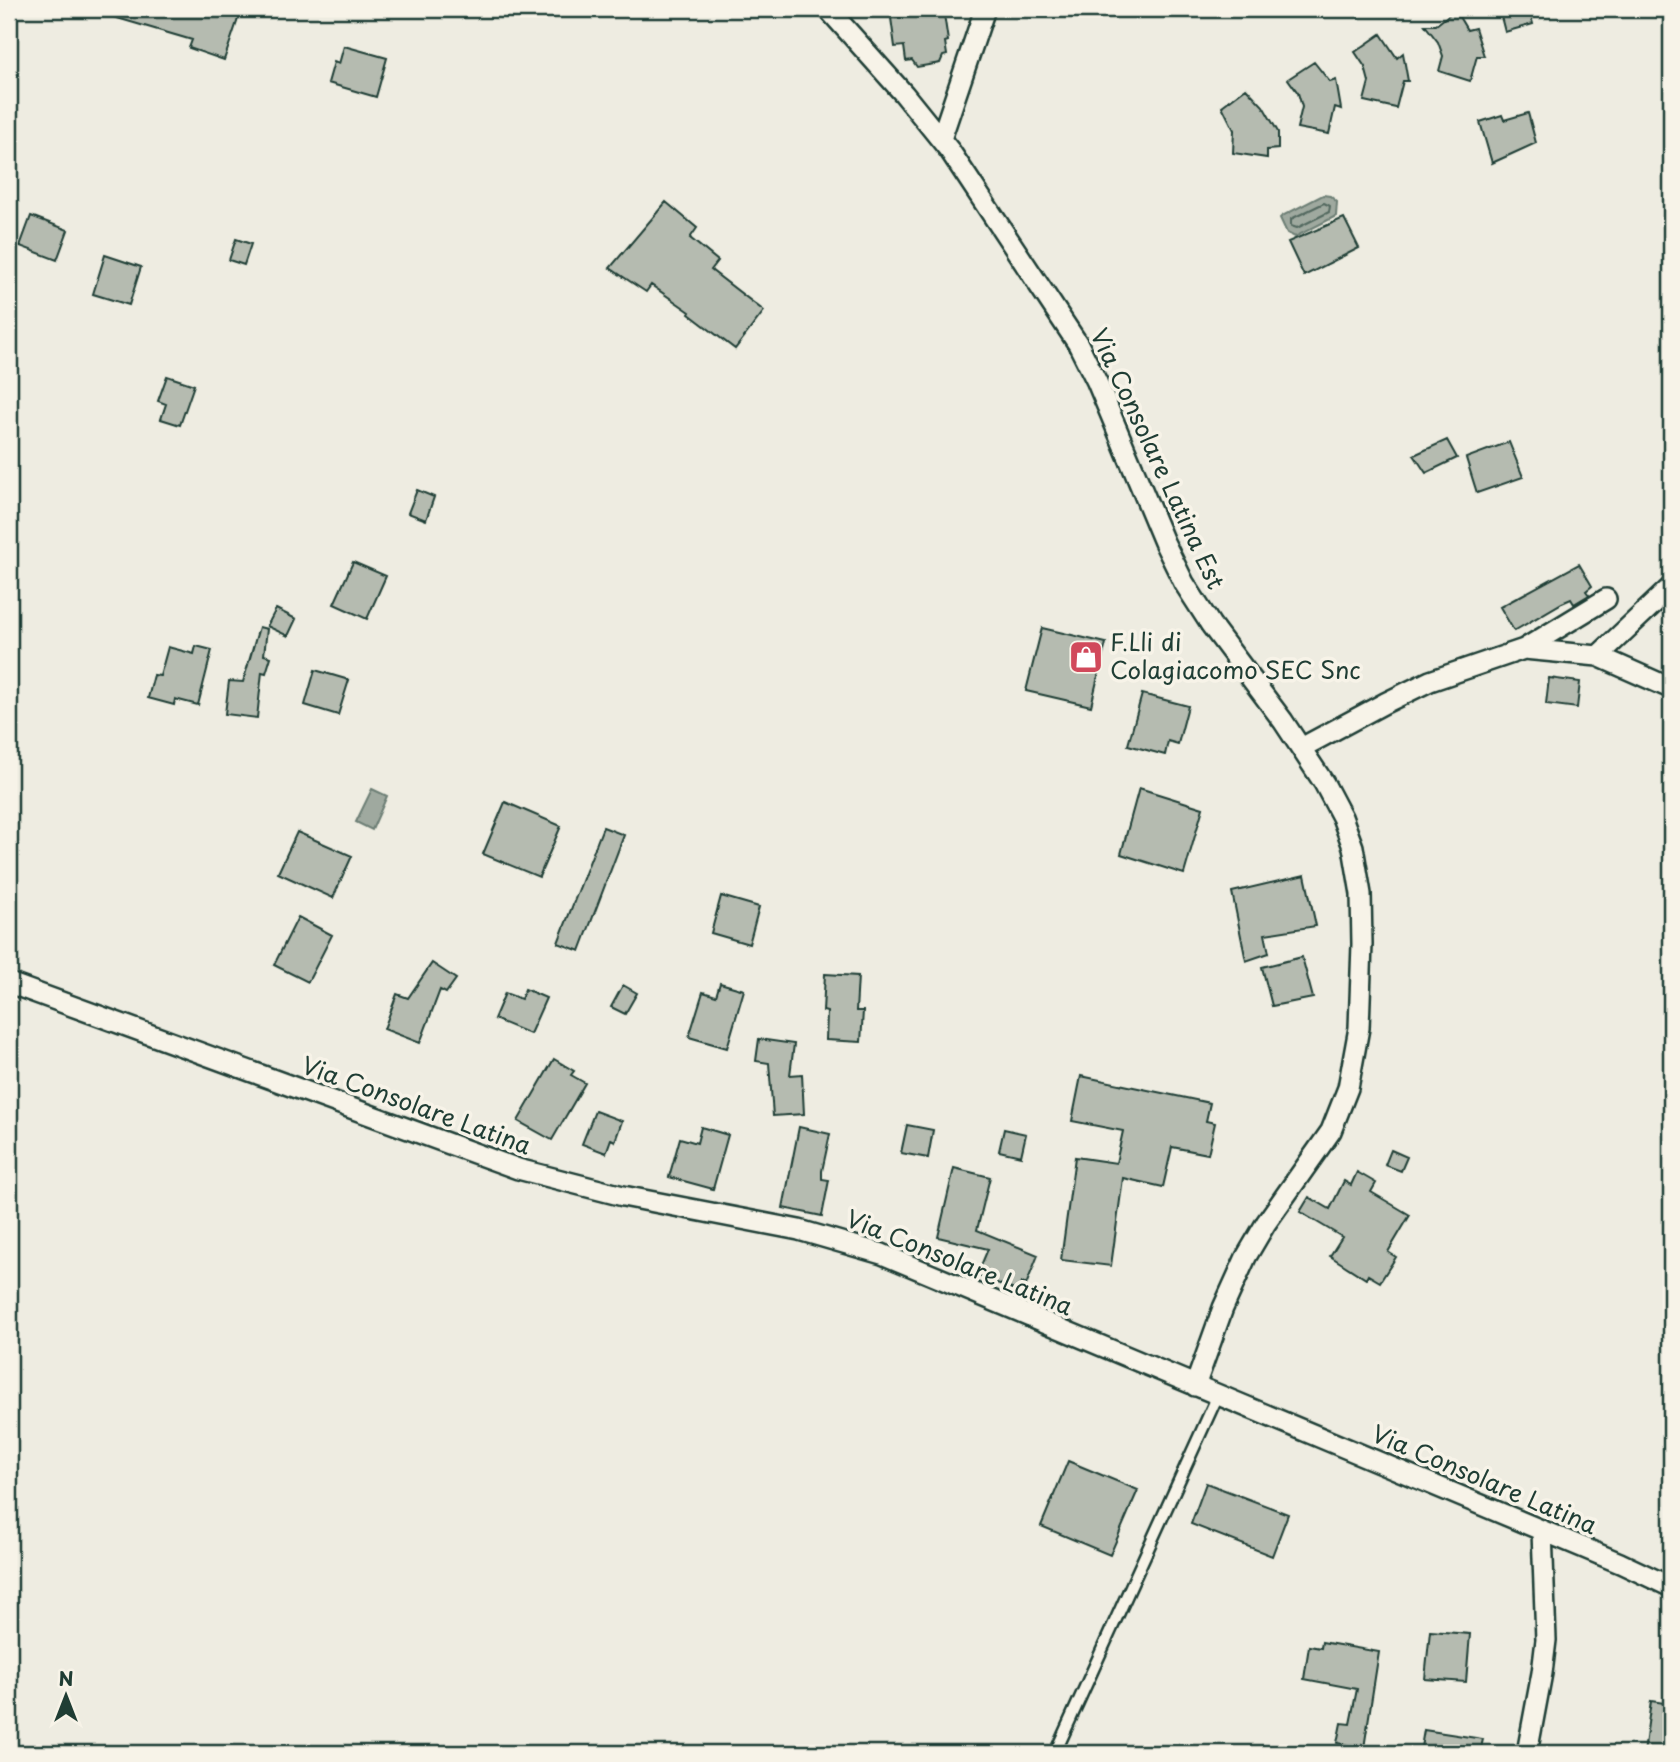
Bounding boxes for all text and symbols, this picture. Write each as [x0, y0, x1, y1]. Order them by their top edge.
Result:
street label: Via Consolare Latina Est [1082, 322, 1235, 595]
place label: F.Lli di Colagiacomo SEC Snc [1110, 623, 1361, 687]
shop icon: F.Lli di Colagiacomo SEC Snc [1067, 638, 1105, 676]
street label: Via Consolare Latina [297, 1046, 537, 1163]
street label: Via Consolare Latina [841, 1199, 1079, 1323]
street label: Via Consolare Latina [1367, 1414, 1603, 1542]
north arrow [32, 1660, 102, 1730]
text: N [58, 1664, 74, 1692]

